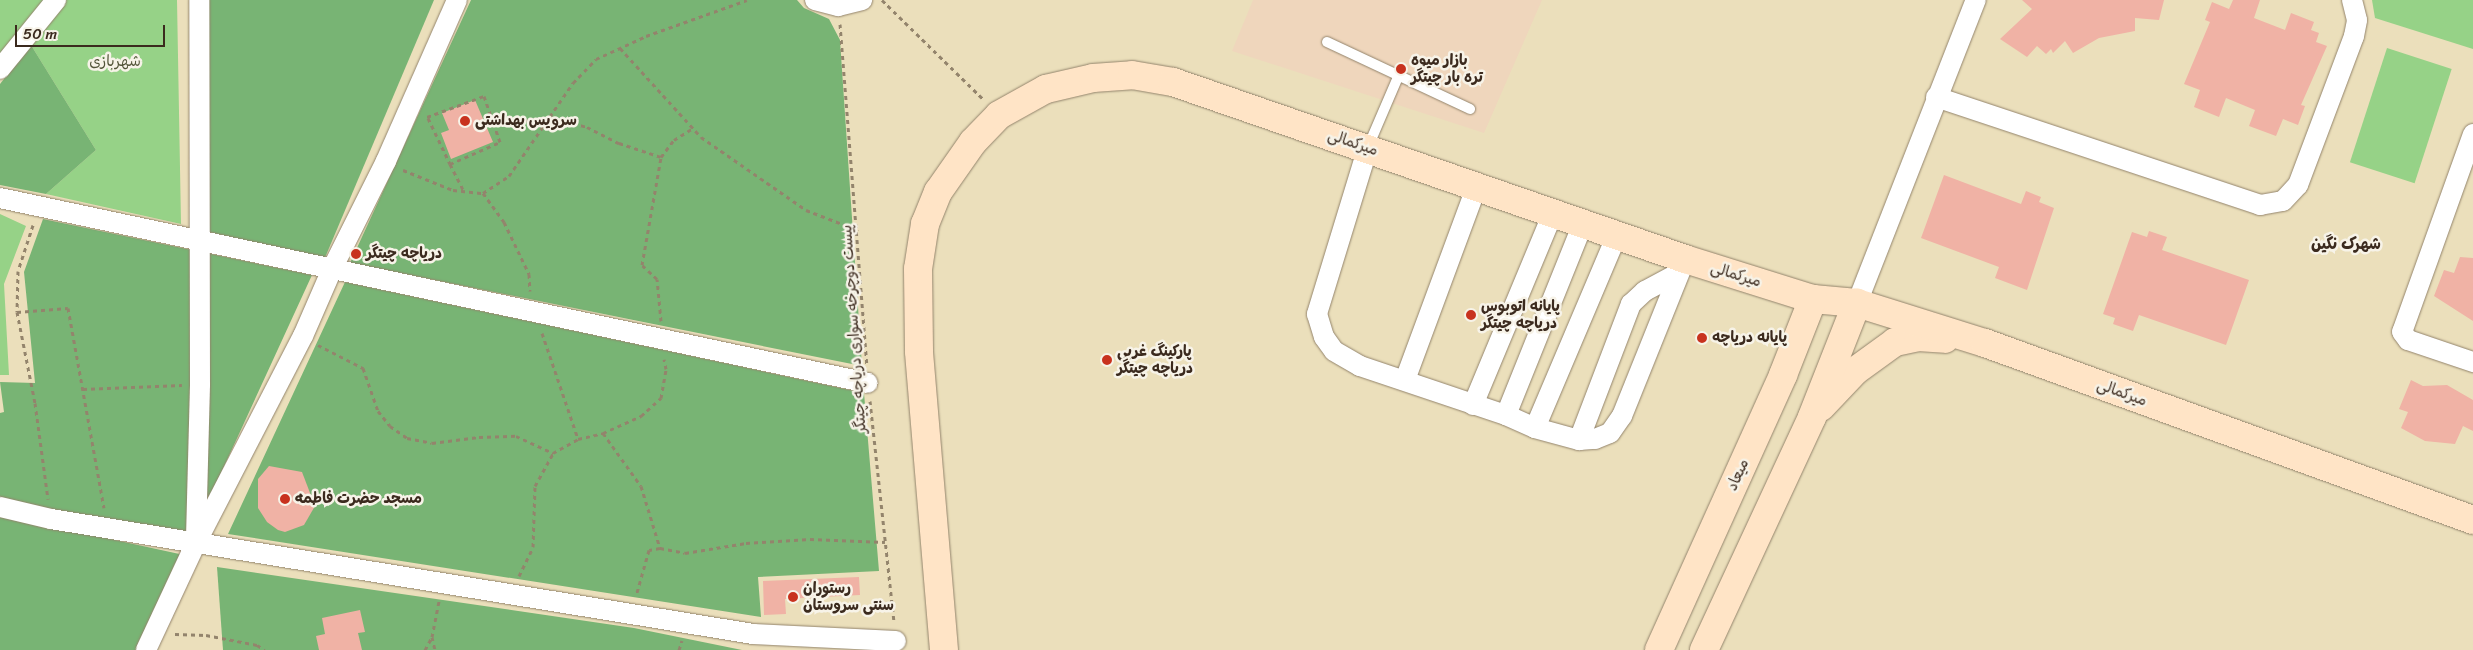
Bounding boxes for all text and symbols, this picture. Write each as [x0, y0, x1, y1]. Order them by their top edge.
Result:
scale bar [18, 15, 168, 47]
text: 50 m [23, 21, 57, 47]
place label: بازار میوه تره بار چیتگر [1411, 51, 1483, 86]
park label: شهربازی [89, 53, 141, 71]
marker: بازار میوه تره بار چیتگر [1395, 63, 1407, 75]
place label: سرویس بهداشتی [475, 112, 577, 130]
marker: سرویس بهداشتی [459, 115, 471, 127]
street label: میرکمالی [1326, 126, 1380, 160]
street label: پیست دوچرخه سواری دریاچه چیتگر [838, 224, 870, 434]
district label: شهرک نگین [2311, 234, 2381, 254]
place label: دریاچه چیتگر [366, 245, 442, 263]
marker: دریاچه چیتگر [350, 248, 362, 260]
street label: میرکمالی [1709, 259, 1763, 291]
place label: پایانه اتوبوس دریاچه چیتگر [1481, 297, 1560, 332]
marker: پایانه اتوبوس دریاچه چیتگر [1465, 309, 1477, 321]
place label: پایانه دریاچه [1712, 329, 1787, 347]
marker: پایانه دریاچه [1696, 332, 1708, 344]
place label: پارکینگ غربی دریاچه چیتگر [1117, 342, 1193, 377]
marker: پارکینگ غربی دریاچه چیتگر [1101, 354, 1113, 366]
street label: میرکمالی [2095, 376, 2149, 410]
street label: میعاد [1723, 456, 1753, 494]
place label: مسجد حضرت فاطمه [295, 490, 422, 508]
marker: مسجد حضرت فاطمه [279, 493, 291, 505]
place label: رستوران سنتی سروستان [803, 579, 894, 614]
marker: رستوران سنتی سروستان [787, 591, 799, 603]

